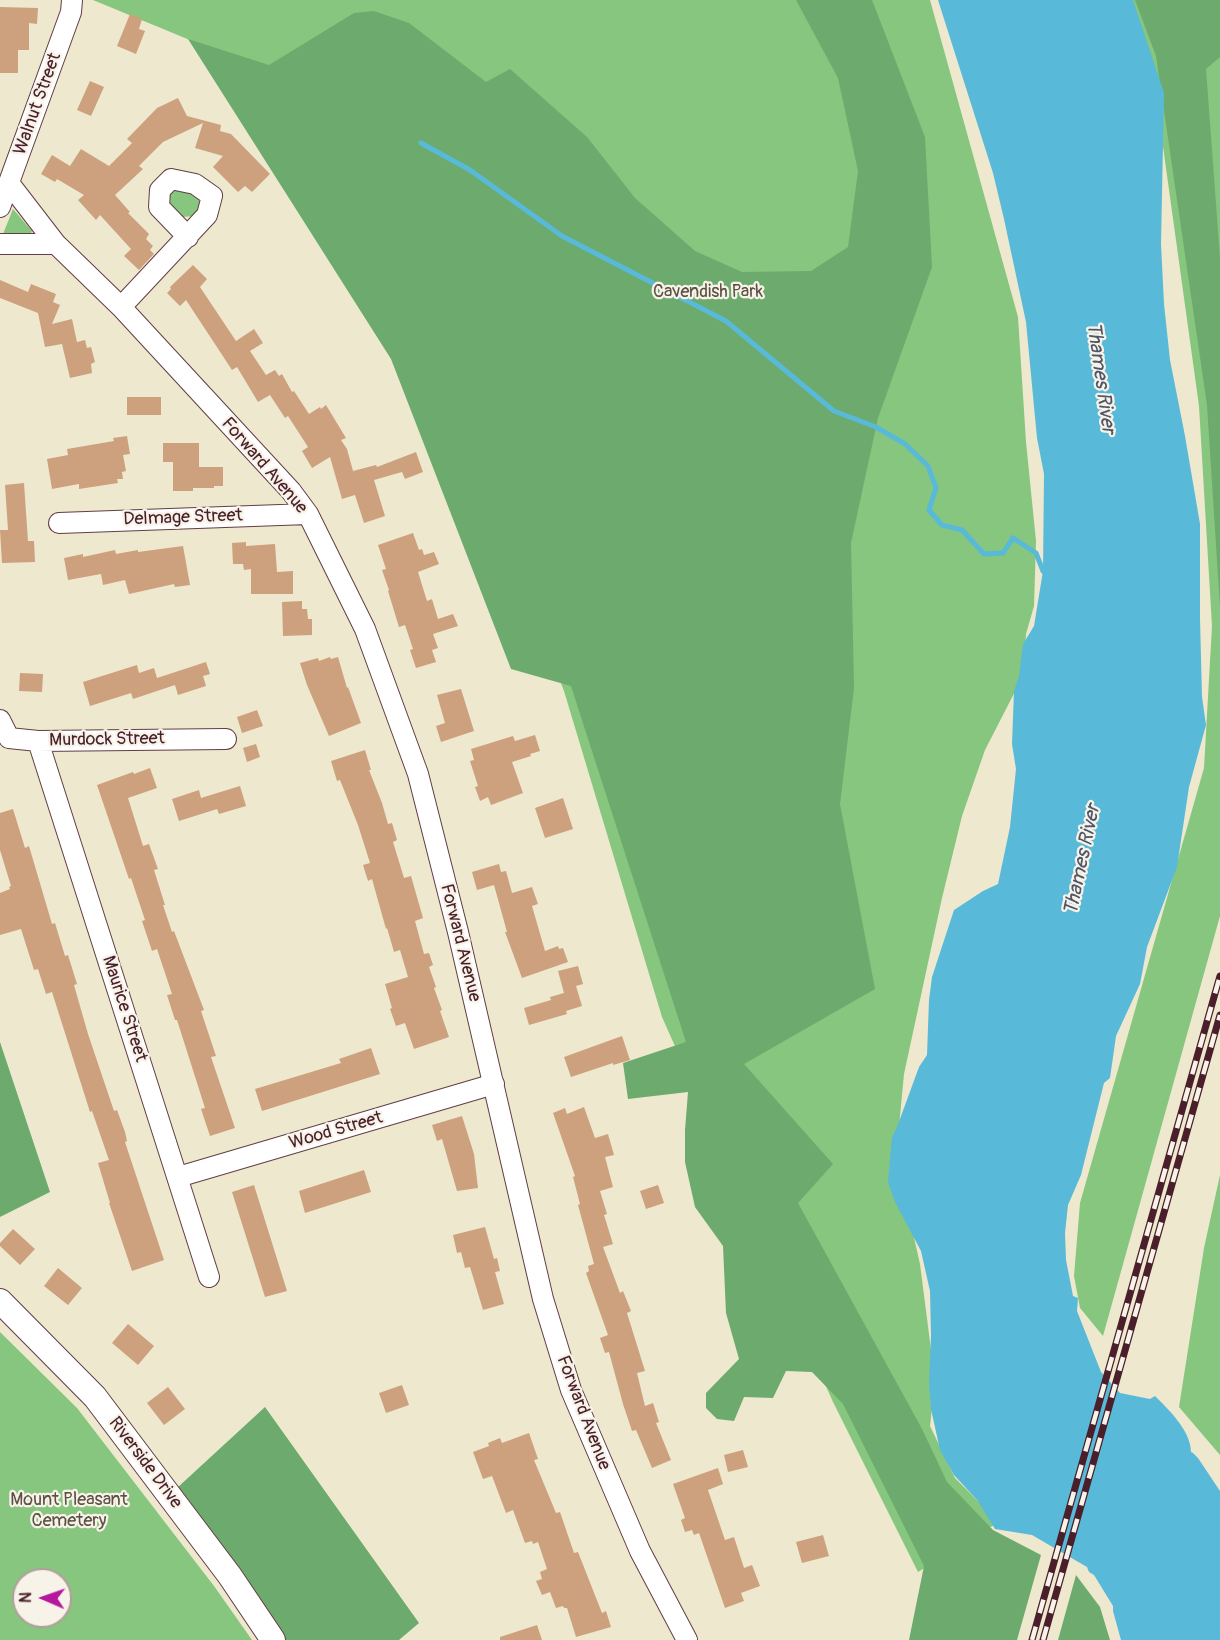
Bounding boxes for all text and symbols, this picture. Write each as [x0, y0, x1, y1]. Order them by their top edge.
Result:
street label: Walnut Street [10, 50, 66, 158]
park label: Cavendish Park [653, 281, 763, 303]
water label: Thames River [1080, 321, 1120, 435]
street label: Forward Avenue [216, 413, 312, 519]
street label: Delmage Street [123, 505, 243, 531]
street label: Murdock Street [49, 728, 165, 752]
water label: Thames River [1060, 803, 1106, 917]
street label: Forward Avenue [435, 882, 485, 1004]
street label: Maurice Street [97, 953, 151, 1065]
street label: Wood Street [287, 1107, 385, 1155]
street label: Forward Avenue [551, 1353, 615, 1473]
street label: Riverside Drive [104, 1413, 186, 1513]
park label: Mount Pleasant Cemetery [10, 1489, 128, 1532]
north arrow [12, 1568, 72, 1628]
text: N [16, 1592, 36, 1603]

